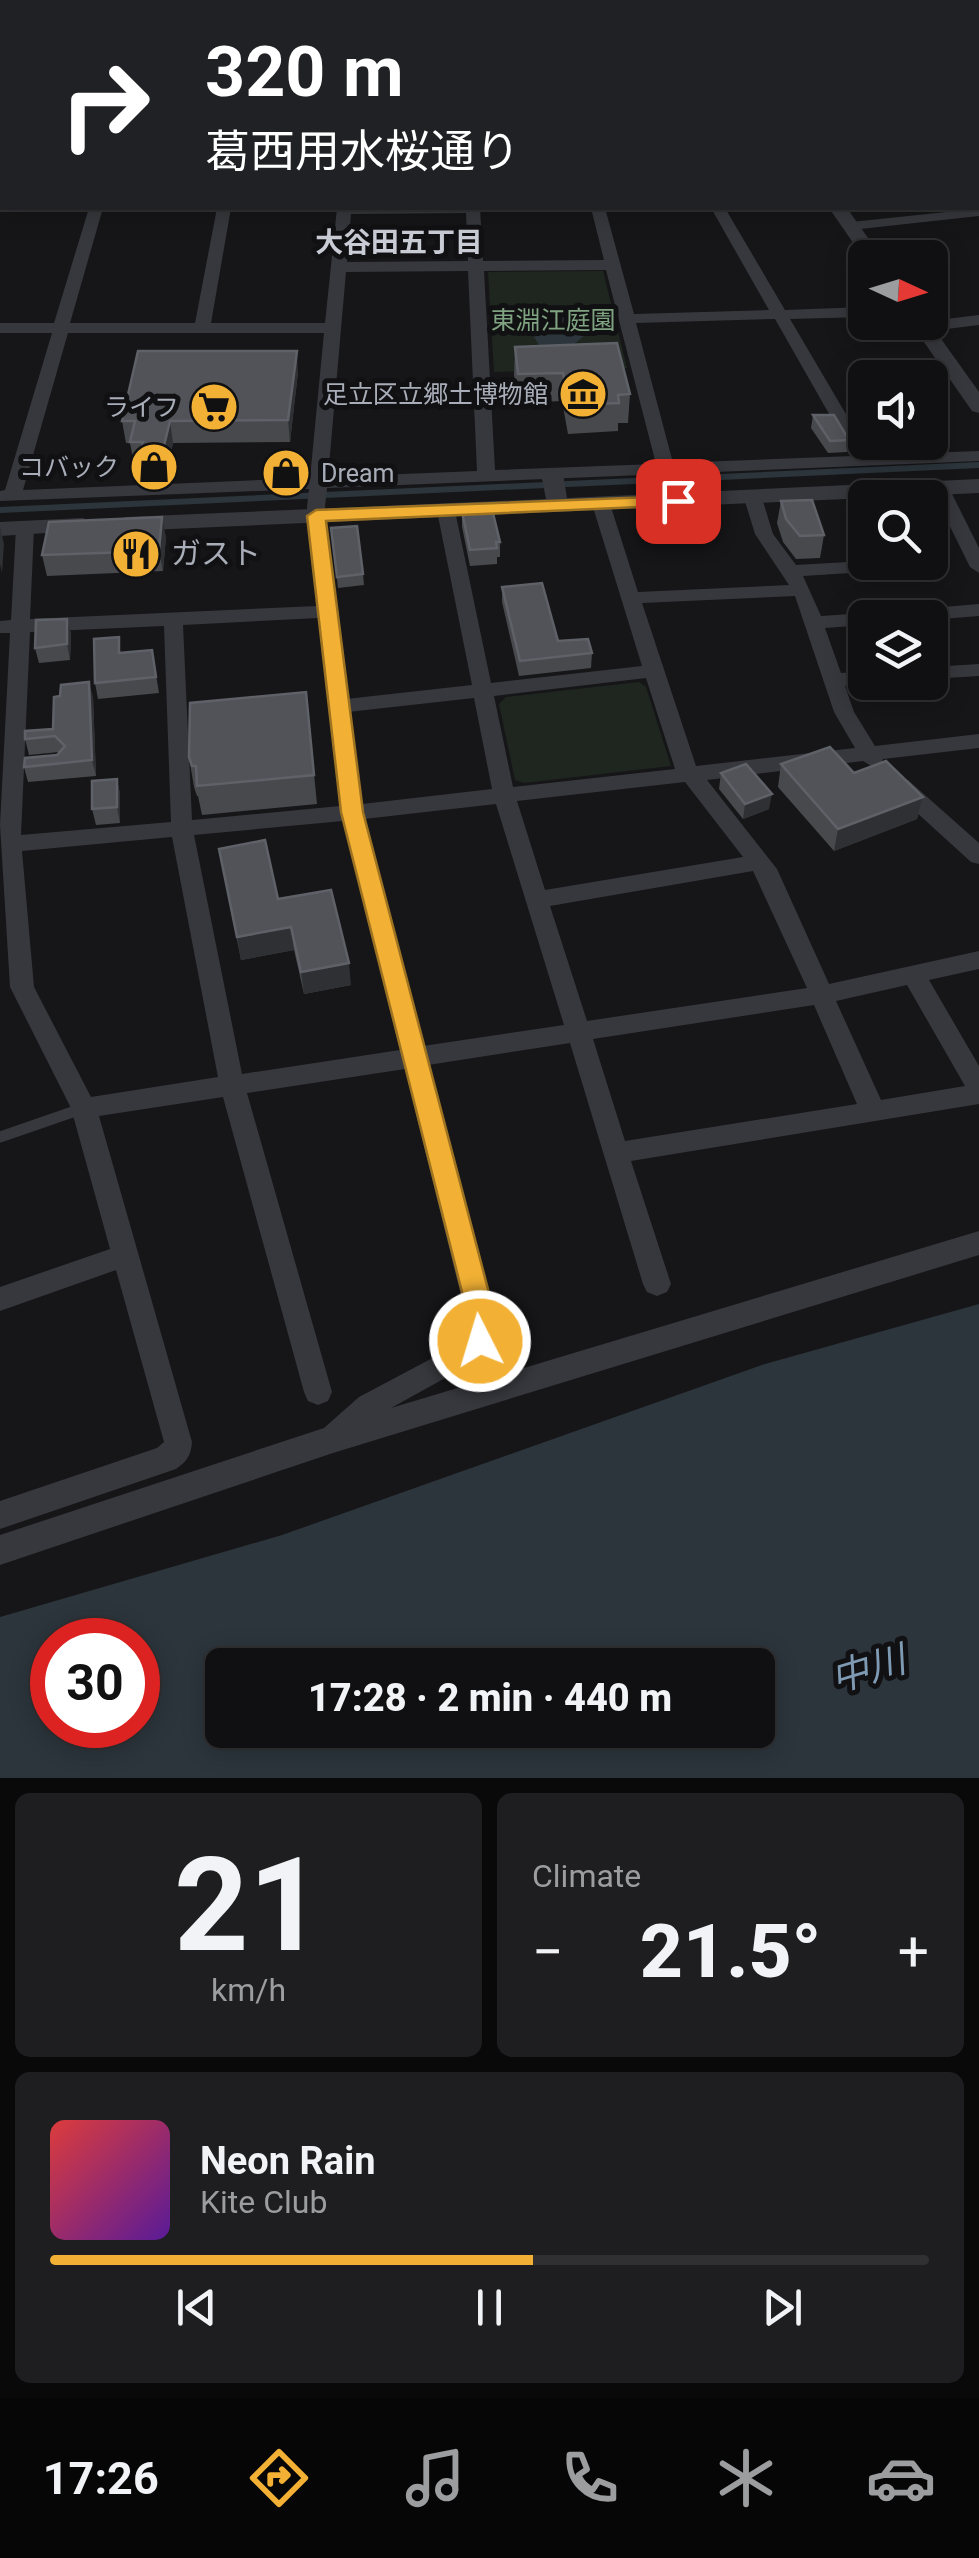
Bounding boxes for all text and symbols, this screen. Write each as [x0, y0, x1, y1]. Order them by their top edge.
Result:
text: 320 m [205, 31, 404, 113]
icon: right [40, 40, 170, 170]
text: 葛西用水桜通り [205, 125, 520, 178]
district label: 大谷田五丁目 [315, 226, 483, 259]
north arrow [848, 240, 948, 340]
map controls [848, 240, 948, 700]
park label: 東淵江庭園 [490, 306, 616, 335]
button: sound [848, 360, 948, 460]
museum icon: 足立区立郷土博物館 [557, 368, 609, 420]
place label: 足立区立郷土博物館 [323, 380, 548, 409]
supermarket icon: ライフ [188, 381, 240, 433]
place label: ライフ [104, 393, 179, 422]
shop icon: コバック [128, 441, 180, 493]
shop icon: Dream [260, 447, 312, 499]
place label: コバック [19, 453, 119, 482]
place label: Dream [321, 459, 394, 488]
pin [636, 459, 721, 544]
icon: arrive [651, 474, 706, 529]
button: search [848, 480, 948, 580]
restaurant icon: ガスト [110, 528, 162, 580]
place label: ガスト [171, 536, 261, 571]
button: layers [848, 600, 948, 700]
position arrow [428, 1289, 532, 1393]
speed limit sign: 30 [30, 1618, 160, 1748]
water label: 中川 [825, 1636, 915, 1701]
text: 17:28 · 2 min · 440 m [308, 1676, 672, 1720]
text: 21 [174, 1829, 323, 1982]
text: Climate [532, 1857, 641, 1895]
text: 21.5° [640, 1907, 821, 1995]
text: − [532, 1920, 563, 1984]
text: + [898, 1920, 929, 1984]
text: km/h [211, 1971, 286, 2009]
text: Neon Rain [200, 2139, 376, 2183]
text: Kite Club [200, 2183, 327, 2221]
icon: previous [169, 2280, 224, 2335]
icon: pause [462, 2280, 517, 2335]
icon: next [755, 2280, 810, 2335]
icon: directions [244, 2443, 314, 2513]
icon: music [400, 2443, 470, 2513]
icon: phone [555, 2443, 625, 2513]
icon: climate [711, 2443, 781, 2513]
icon: car [866, 2443, 936, 2513]
text: 17:26 [43, 2452, 159, 2505]

